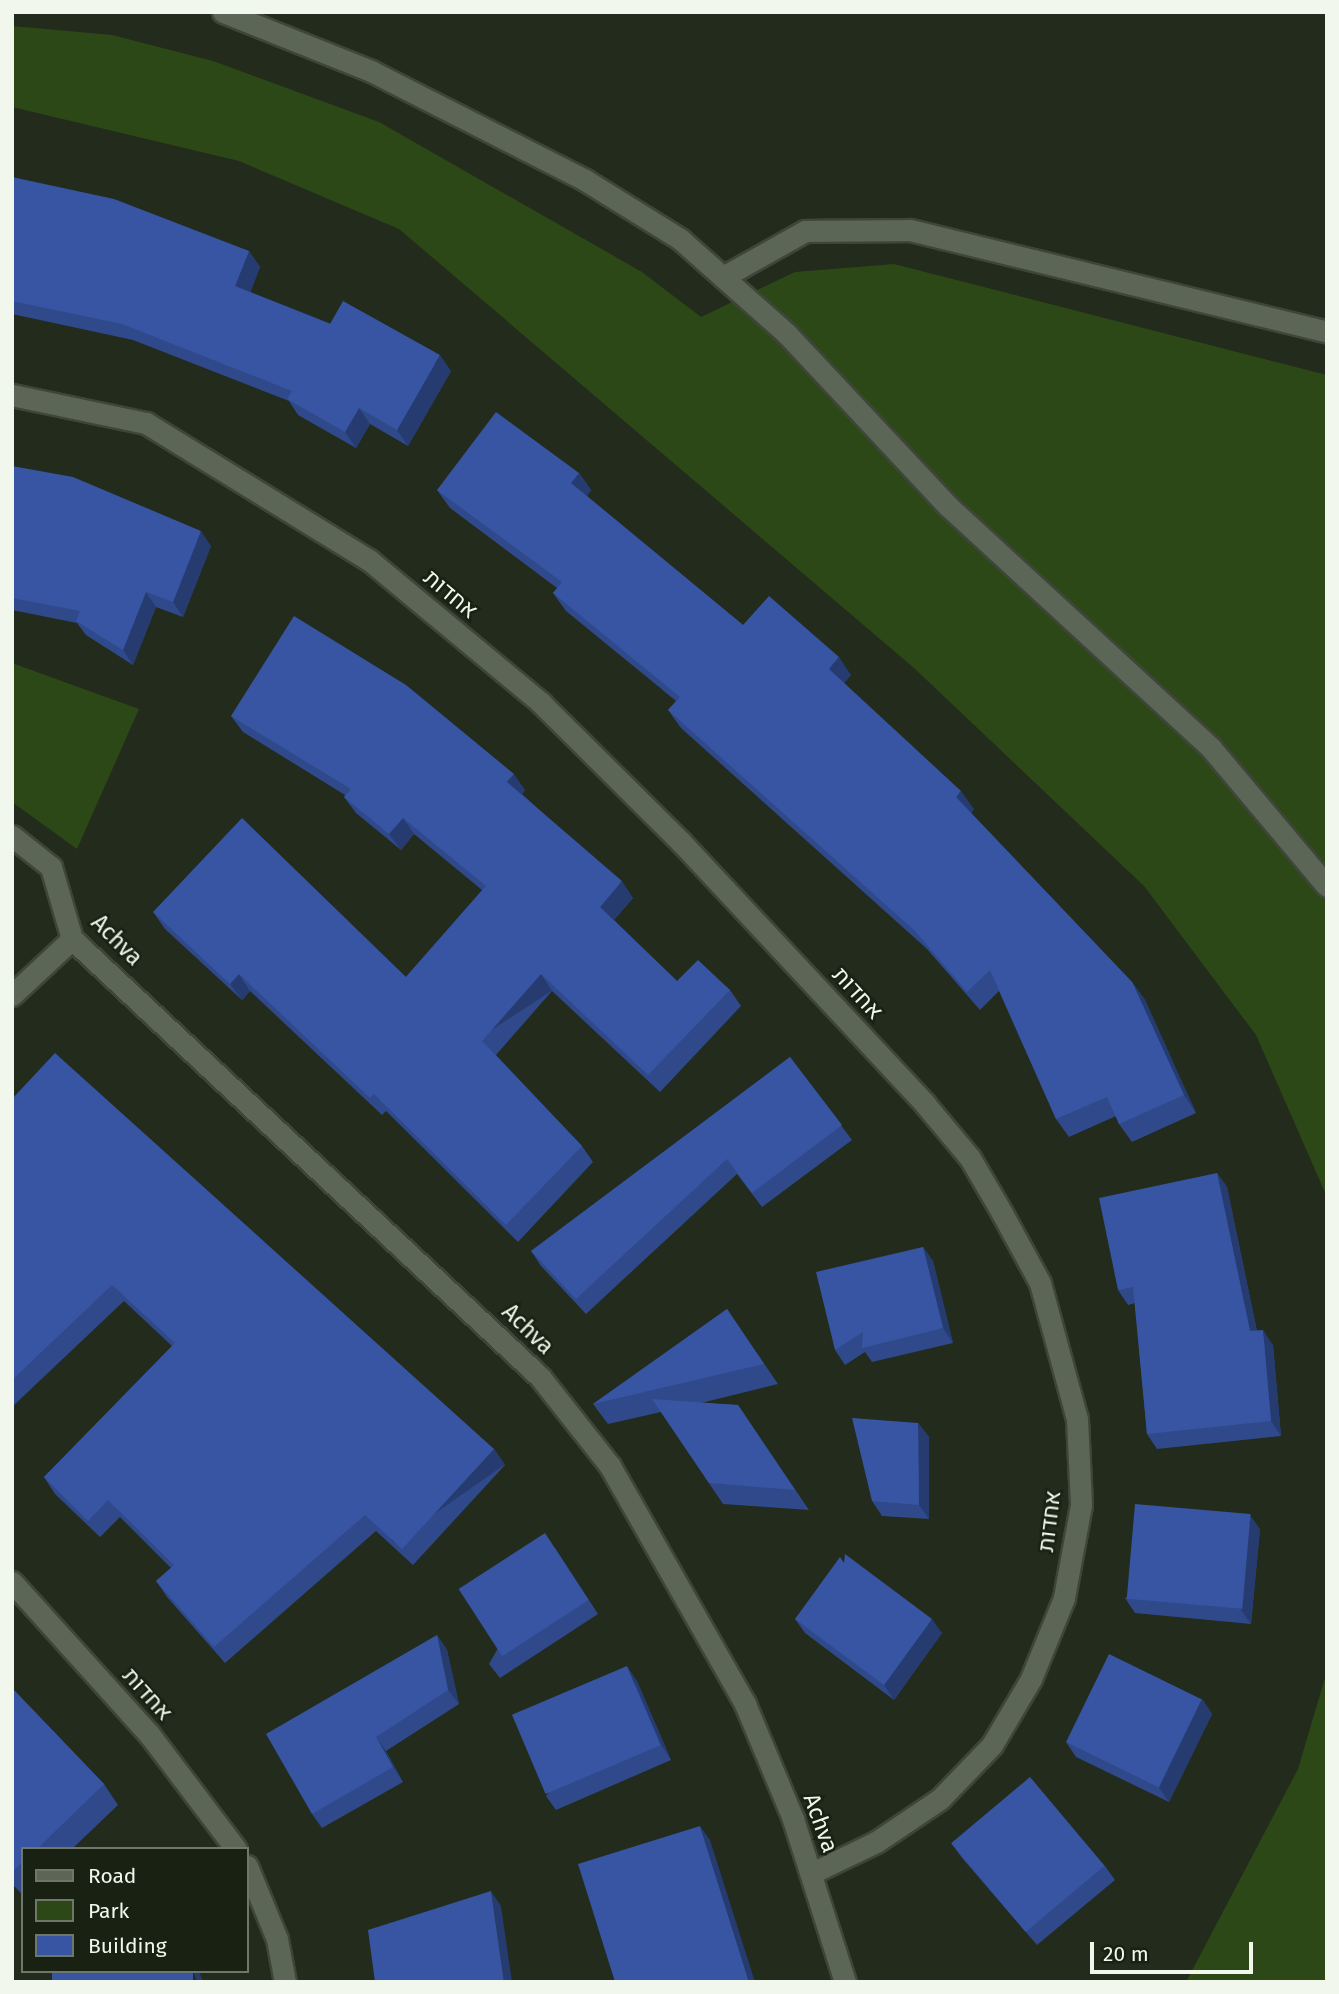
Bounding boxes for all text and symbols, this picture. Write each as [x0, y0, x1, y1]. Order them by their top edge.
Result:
street label: אחדות [418, 564, 484, 624]
street label: Achva [86, 909, 148, 971]
street label: אחדות [827, 961, 889, 1025]
street label: Achva [496, 1298, 560, 1360]
street label: אחדות [1032, 1489, 1066, 1553]
street label: אחדות [117, 1662, 179, 1726]
street label: Achva [798, 1790, 844, 1856]
legend [21, 1847, 248, 1973]
text: Road [88, 1863, 136, 1889]
text: Park [88, 1898, 129, 1924]
scale bar [1094, 1927, 1257, 1971]
text: Building [88, 1933, 167, 1959]
text: 20 m [1103, 1941, 1149, 1967]

